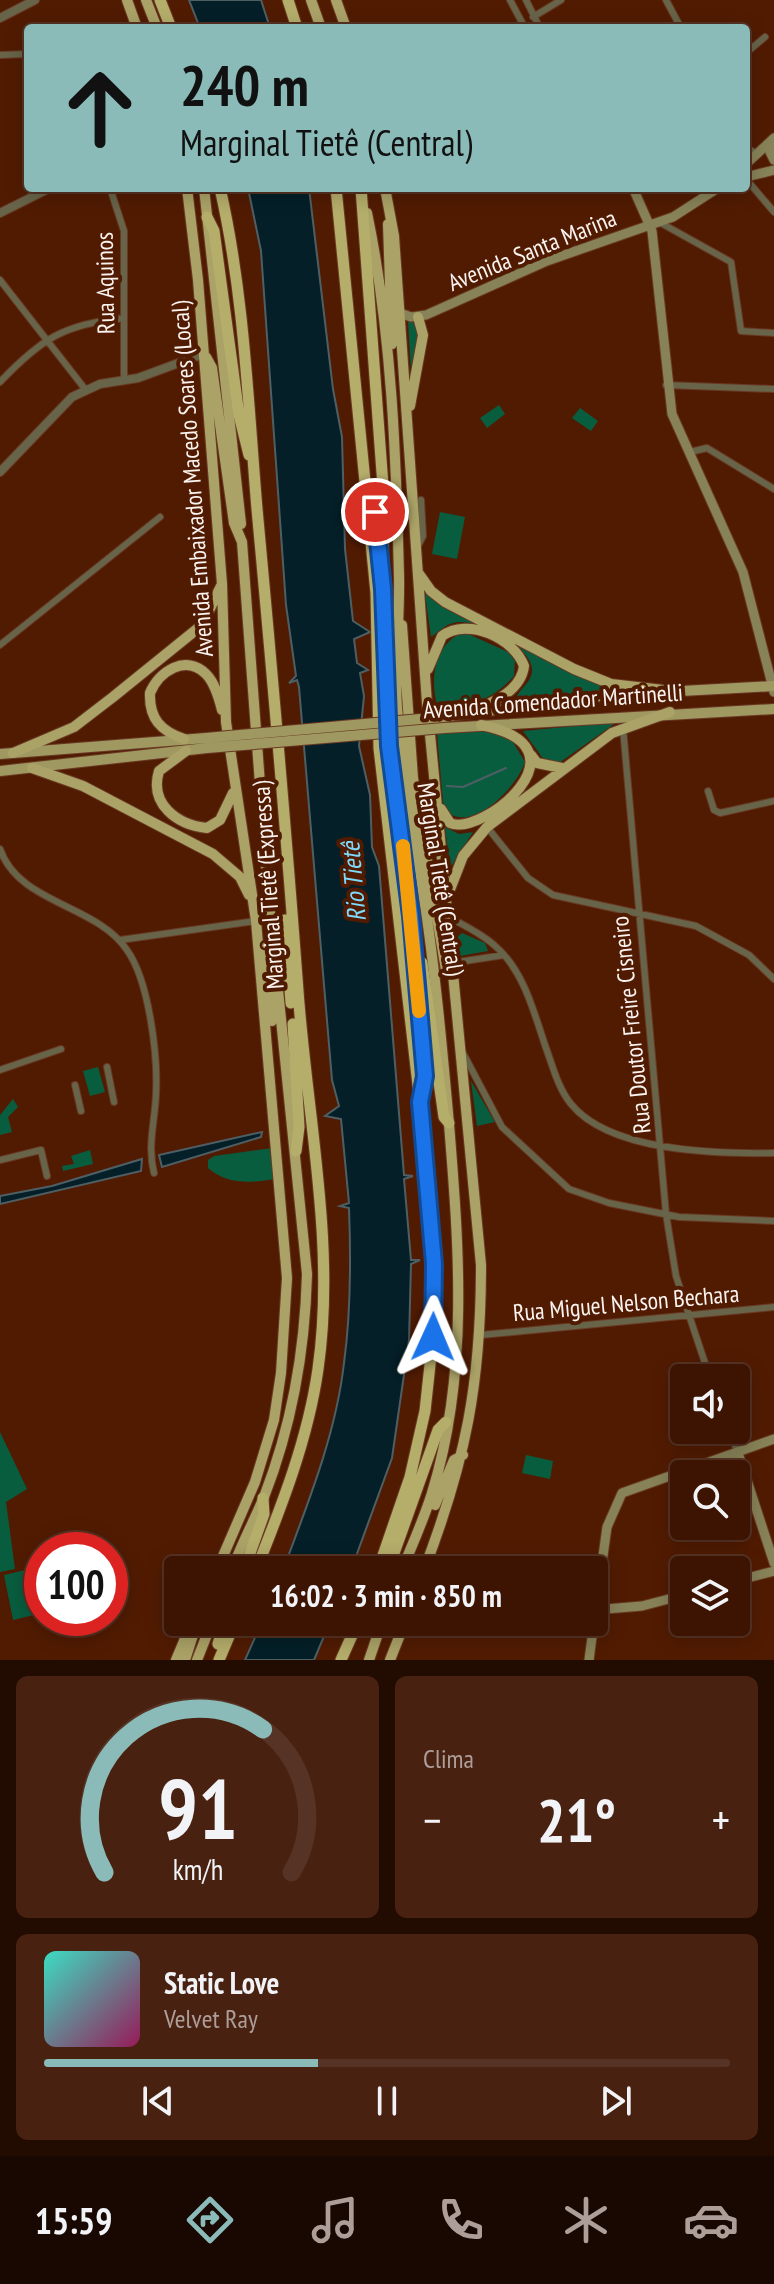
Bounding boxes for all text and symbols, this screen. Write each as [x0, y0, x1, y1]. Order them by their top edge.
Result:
text: 240 m [180, 49, 309, 121]
icon: ahead [48, 56, 152, 160]
text: Marginal Tietê (Central) [180, 119, 472, 166]
street label: Avenida Santa Marina [443, 202, 621, 298]
street label: Rua Aquinos [89, 232, 121, 334]
street label: Avenida Embaixador Macedo Soares (Local) [164, 300, 220, 658]
pin [341, 478, 409, 546]
icon: arrive [353, 490, 397, 534]
street label: Avenida Comendador Martinelli [422, 676, 684, 726]
street label: Marginal Tietê (Expressa) [245, 779, 291, 990]
street label: Marginal Tietê (Central) [410, 780, 472, 978]
water label: Rio Tietê [333, 839, 373, 923]
street label: Rua Doutor Freire Cisneiro [604, 915, 658, 1135]
street label: Rua Miguel Nelson Bechara [512, 1278, 740, 1328]
position arrow [391, 1295, 475, 1379]
map controls [670, 1364, 750, 1636]
button: sound [670, 1364, 750, 1444]
button: search [670, 1460, 750, 1540]
speed limit sign: 100 [24, 1532, 128, 1636]
button: layers [670, 1556, 750, 1636]
text: 16:02 · 3 min · 850 m [270, 1576, 502, 1615]
text: Clima [423, 1742, 474, 1775]
text: 91 [158, 1754, 237, 1862]
text: 21° [537, 1781, 616, 1859]
text: − [423, 1791, 441, 1848]
text: + [712, 1791, 730, 1848]
text: km/h [172, 1851, 223, 1888]
text: Static Love [164, 1963, 279, 2002]
text: Velvet Ray [164, 2002, 258, 2035]
icon: previous [136, 2079, 180, 2123]
icon: pause [365, 2079, 409, 2123]
icon: next [594, 2079, 638, 2123]
icon: directions [182, 2192, 238, 2248]
icon: music [307, 2192, 363, 2248]
icon: phone [433, 2192, 489, 2248]
icon: climate [558, 2192, 614, 2248]
icon: car [683, 2192, 739, 2248]
text: 15:59 [35, 2197, 113, 2244]

